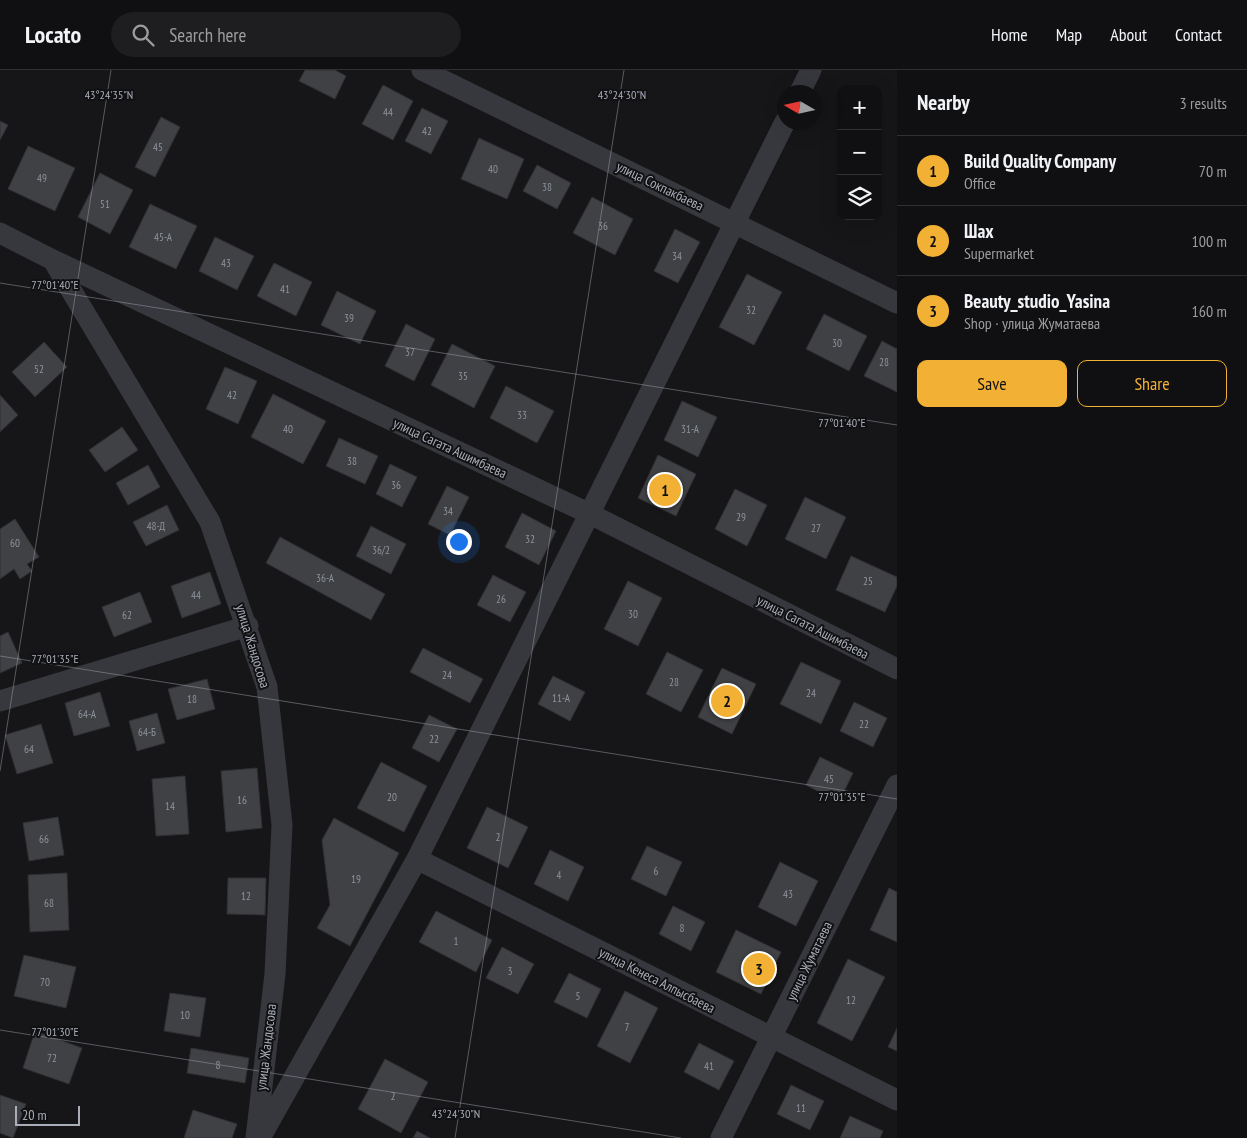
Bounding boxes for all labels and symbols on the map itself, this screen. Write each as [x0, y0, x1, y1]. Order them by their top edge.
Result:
north arrow [777, 85, 822, 130]
text: 43°24'35"N [85, 87, 133, 102]
text: 43°24'30"N [598, 87, 646, 102]
house number: 44 [383, 105, 393, 119]
house number: 42 [422, 124, 432, 138]
house number: 45 [153, 140, 163, 154]
street label: улица Сокпакбаева [613, 157, 707, 215]
house number: 40 [488, 162, 498, 176]
house number: 49 [37, 171, 47, 185]
house number: 38 [542, 180, 552, 194]
house number: 51 [100, 197, 110, 211]
house number: 36 [598, 219, 608, 233]
house number: 45-А [154, 230, 173, 244]
house number: 34 [672, 249, 682, 263]
house number: 43 [221, 256, 231, 270]
text: 77°01'40"E [31, 277, 79, 292]
house number: 41 [280, 282, 290, 296]
house number: 32 [746, 303, 756, 317]
house number: 39 [344, 311, 354, 325]
house number: 30 [832, 336, 842, 350]
house number: 37 [405, 345, 415, 359]
house number: 28 [879, 355, 889, 369]
house number: 52 [34, 362, 44, 376]
house number: 35 [458, 369, 468, 383]
house number: 42 [227, 388, 237, 402]
house number: 33 [517, 408, 527, 422]
street label: улица Сагата Ашимбаева [390, 414, 510, 482]
text: 77°01'40"E [818, 415, 866, 430]
house number: 40 [283, 422, 293, 436]
house number: 31-А [681, 422, 700, 436]
house number: 38 [347, 454, 357, 468]
pin: 1 [649, 471, 681, 509]
house number: 36 [391, 478, 401, 492]
house number: 34 [443, 504, 453, 518]
house number: 29 [736, 510, 746, 524]
house number: 48-Д [147, 519, 165, 533]
house number: 27 [811, 521, 821, 535]
your location [446, 529, 472, 555]
house number: 32 [525, 532, 535, 546]
house number: 60 [10, 536, 20, 550]
house number: 36/2 [372, 543, 390, 557]
house number: 36-А [316, 571, 335, 585]
house number: 25 [863, 574, 873, 588]
house number: 44 [191, 588, 201, 602]
street label: улица Сагата Ашимбаева [754, 591, 872, 663]
house number: 26 [496, 592, 506, 606]
street label: улица Жандосова [232, 602, 274, 690]
house number: 30 [628, 607, 638, 621]
house number: 62 [122, 608, 132, 622]
text: 77°01'35"E [31, 651, 79, 666]
house number: 24 [442, 668, 452, 682]
house number: 28 [669, 675, 679, 689]
pin: 2 [711, 682, 743, 720]
house number: 24 [806, 686, 816, 700]
house number: 11-А [552, 691, 571, 705]
house number: 18 [187, 692, 197, 706]
house number: 64-А [78, 707, 97, 721]
house number: 22 [859, 717, 869, 731]
house number: 64-Б [138, 725, 156, 739]
house number: 22 [429, 732, 439, 746]
house number: 64 [24, 742, 34, 756]
house number: 45 [824, 772, 834, 786]
text: 77°01'35"E [818, 789, 866, 804]
house number: 20 [387, 790, 397, 804]
house number: 16 [237, 793, 247, 807]
house number: 14 [165, 799, 175, 813]
house number: 2 [496, 830, 501, 844]
house number: 66 [39, 832, 49, 846]
house number: 6 [654, 864, 659, 878]
house number: 4 [557, 868, 562, 882]
house number: 19 [351, 872, 361, 886]
house number: 43 [783, 887, 793, 901]
house number: 12 [241, 889, 251, 903]
house number: 68 [44, 896, 54, 910]
street label: улица Жуматаева [782, 918, 836, 1004]
house number: 8 [680, 921, 685, 935]
house number: 1 [454, 934, 459, 948]
street label: улица Кенеса Алпысбаева [596, 943, 718, 1017]
pin: 3 [743, 950, 775, 988]
house number: 3 [508, 964, 513, 978]
house number: 70 [40, 975, 50, 989]
house number: 5 [576, 989, 581, 1003]
house number: 12 [846, 993, 856, 1007]
street label: улица Жандосова [252, 1003, 280, 1091]
house number: 10 [180, 1008, 190, 1022]
house number: 7 [625, 1020, 630, 1034]
text: 77°01'30"E [31, 1024, 79, 1039]
house number: 72 [47, 1051, 57, 1065]
house number: 8 [216, 1058, 221, 1072]
house number: 41 [704, 1059, 714, 1073]
house number: 2 [391, 1089, 396, 1103]
house number: 11 [796, 1101, 806, 1115]
scale bar [15, 1103, 80, 1126]
text: 43°24'30"N [432, 1106, 480, 1121]

